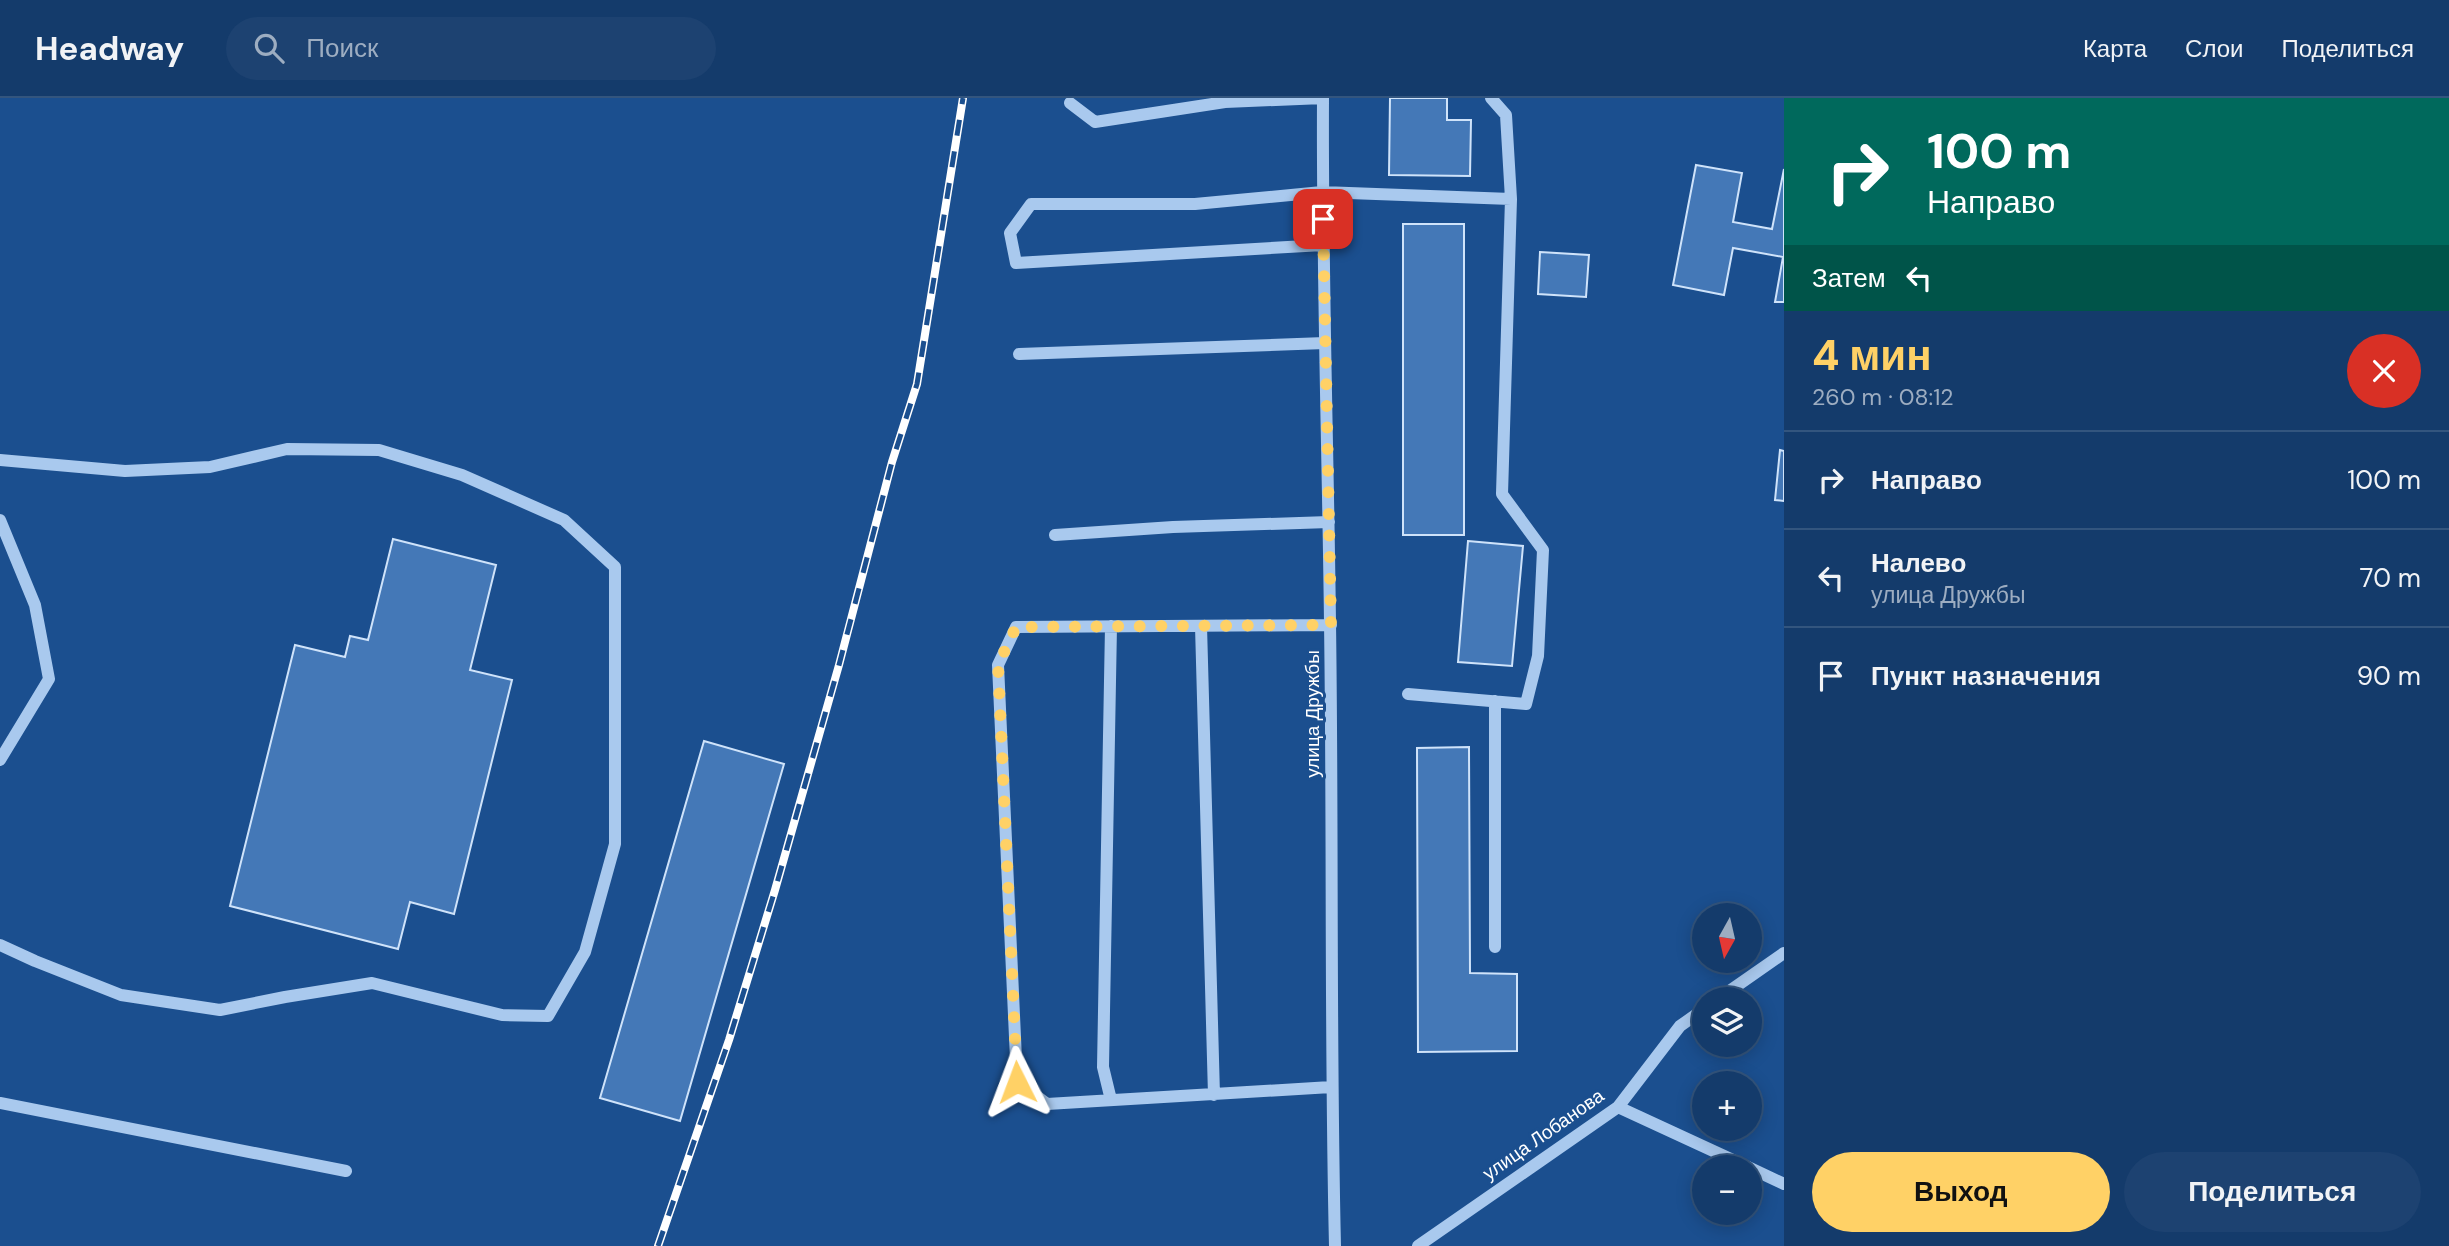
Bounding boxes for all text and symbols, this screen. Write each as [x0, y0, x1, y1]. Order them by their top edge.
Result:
search box [226, 17, 716, 80]
text: Headway [35, 27, 184, 70]
icon: search [250, 29, 288, 67]
text: Поиск [306, 31, 378, 65]
text: Карта [2083, 33, 2147, 64]
text: Слои [2185, 33, 2243, 64]
text: Поделиться [2281, 33, 2414, 64]
text: 100 m [1927, 119, 2071, 183]
icon: right [1812, 126, 1903, 217]
text: Направо [1927, 181, 2055, 223]
pin [1293, 189, 1353, 249]
icon: arrive [1304, 200, 1342, 238]
icon: left [1900, 259, 1938, 297]
text: Затем [1812, 261, 1886, 295]
text: 4 мин [1812, 328, 1932, 383]
button: close [2347, 334, 2421, 408]
text: 260 m · 08:12 [1812, 382, 1954, 412]
icon: right [1812, 461, 1850, 499]
text: Направо [1871, 463, 1982, 497]
text: 100 m [2347, 463, 2421, 497]
text: Налево [1871, 546, 1966, 580]
icon: left [1812, 559, 1850, 597]
text: 70 m [2360, 561, 2421, 595]
text: улица Дружбы [1871, 580, 2026, 610]
street label: улица Дружбы [1300, 650, 1325, 778]
icon: arrive [1812, 657, 1850, 695]
text: Пункт назначения [1871, 659, 2101, 693]
text: 90 m [2357, 659, 2421, 693]
north arrow [1692, 903, 1762, 973]
map controls [1692, 903, 1762, 1225]
button: layers [1692, 987, 1762, 1057]
position arrow [980, 1045, 1054, 1119]
button: + [1692, 1071, 1762, 1141]
street label: улица Лобанова [1478, 1083, 1609, 1186]
button: Выход [1812, 1152, 2110, 1232]
button: Поделиться [2124, 1152, 2421, 1232]
button: − [1692, 1155, 1762, 1225]

